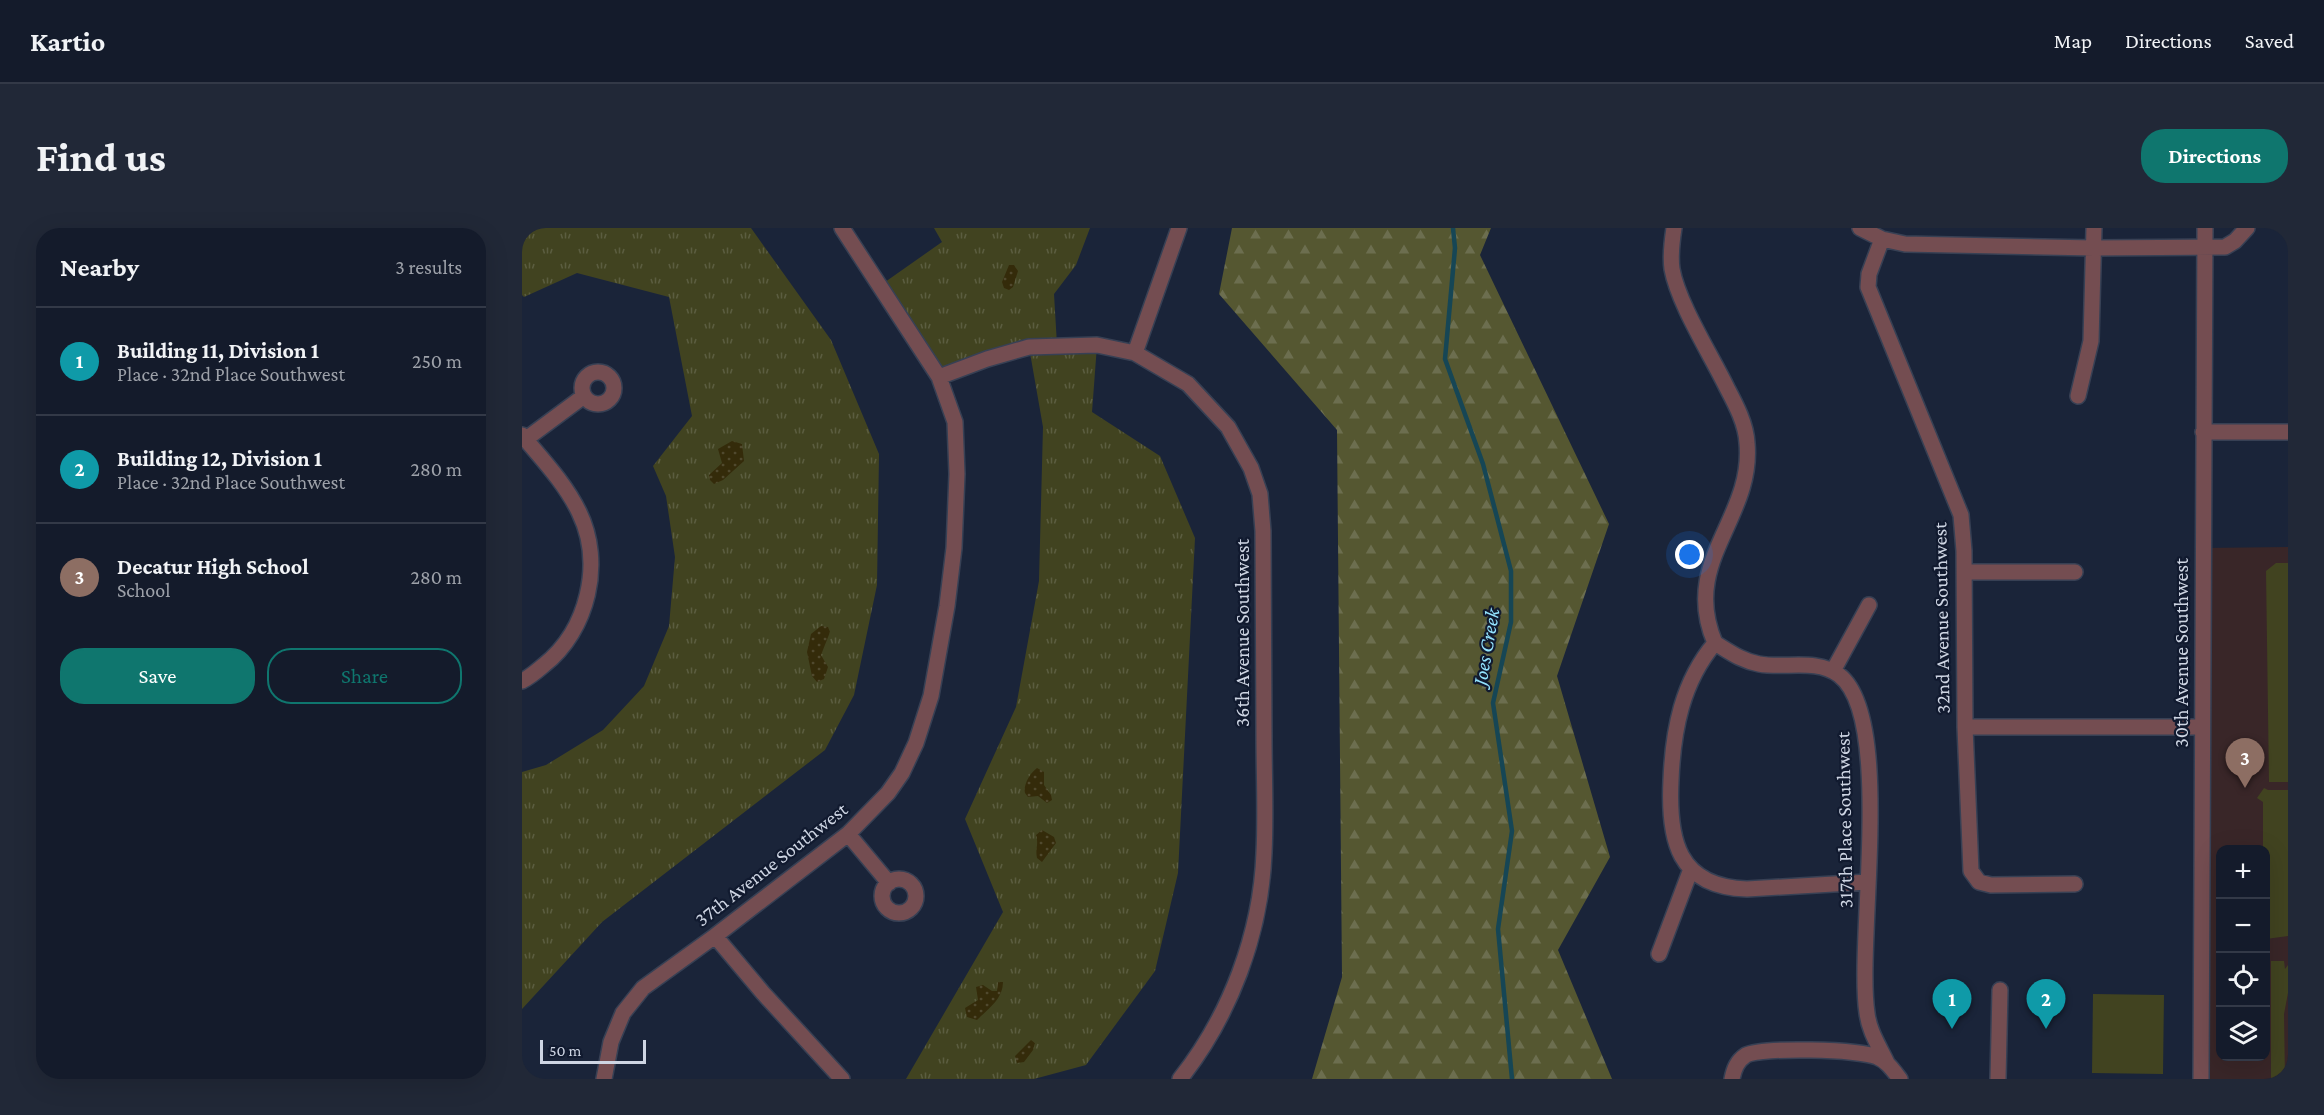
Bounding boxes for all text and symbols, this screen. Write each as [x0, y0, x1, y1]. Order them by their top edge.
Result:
text: Kartio [30, 26, 105, 57]
text: Map [2054, 29, 2092, 53]
text: Directions [2125, 29, 2212, 53]
text: Saved [2245, 29, 2294, 53]
button: Directions [2141, 129, 2288, 183]
text: Find us [36, 133, 166, 180]
text: Nearby [60, 253, 139, 282]
text: 3 results [395, 256, 462, 278]
text: Building 11, Division 1 [117, 338, 319, 363]
text: 1 [76, 350, 83, 372]
text: 250 m [412, 350, 462, 372]
text: Place · 32nd Place Southwest [117, 363, 345, 385]
text: Building 12, Division 1 [117, 446, 322, 471]
text: 2 [74, 458, 85, 480]
text: 280 m [411, 458, 462, 480]
text: Place · 32nd Place Southwest [117, 471, 345, 493]
street label: 32nd Avenue Southwest [1928, 522, 1954, 714]
street label: 36th Avenue Southwest [1231, 538, 1253, 727]
your location [1675, 540, 1704, 569]
text: Decatur High School [117, 554, 309, 579]
street label: 30th Avenue Southwest [2170, 558, 2192, 748]
text: 3 [75, 566, 84, 588]
text: 280 m [411, 566, 462, 588]
text: School [117, 579, 170, 601]
water label: Joes Creek [1467, 606, 1505, 691]
button: Save [60, 648, 255, 704]
button: Share [267, 648, 462, 704]
street label: 317th Place Southwest [1831, 731, 1857, 909]
pin: 3 [2226, 738, 2264, 788]
street label: 37th Avenue Southwest [690, 797, 852, 930]
map controls [2216, 845, 2270, 1061]
button: + [2216, 845, 2270, 899]
button: − [2216, 899, 2270, 953]
button: locate [2216, 953, 2270, 1007]
pin: 1 [1932, 980, 1972, 1029]
pin: 2 [2026, 980, 2066, 1029]
button: layers [2216, 1007, 2270, 1061]
scale bar [540, 1037, 646, 1064]
text: 50 m [549, 1042, 581, 1059]

